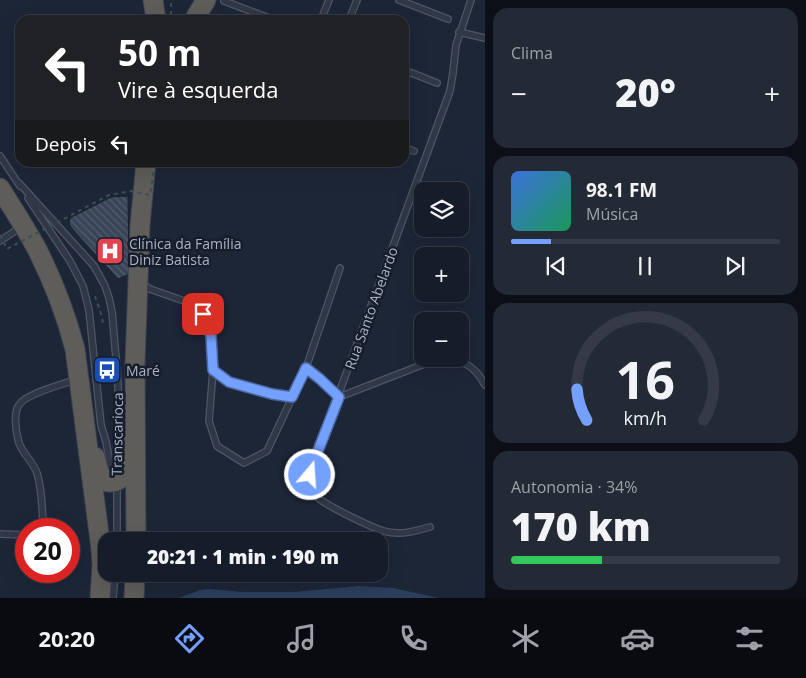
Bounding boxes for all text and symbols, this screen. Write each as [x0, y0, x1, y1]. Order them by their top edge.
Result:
text: 50 m [118, 29, 201, 76]
icon: left [35, 35, 100, 100]
text: Clima [511, 42, 553, 64]
text: 20° [615, 66, 676, 118]
text: Vire à esquerda [118, 74, 279, 104]
text: − [511, 74, 527, 112]
text: + [764, 74, 780, 112]
icon: left [106, 130, 134, 158]
text: Depois [35, 131, 96, 157]
text: 98.1 FM [586, 177, 657, 203]
map controls [414, 182, 469, 367]
button: layers [414, 182, 469, 237]
text: Música [586, 203, 638, 225]
place label: Clínica da Família Diniz Batista [129, 234, 241, 269]
hospital icon: Clínica da Família Diniz Batista [95, 236, 125, 266]
street label: Rua Santo Abelardo [340, 244, 402, 372]
button: + [414, 247, 469, 302]
icon: previous [542, 252, 570, 280]
icon: pause [631, 252, 659, 280]
icon: next [721, 252, 749, 280]
pin [182, 293, 224, 335]
icon: arrive [189, 300, 217, 328]
button: − [414, 312, 469, 367]
text: 16 [616, 343, 675, 414]
bus stop icon: Maré [92, 355, 122, 385]
place label: Maré [126, 361, 160, 380]
street label: Transcarioca [107, 392, 127, 476]
text: km/h [624, 406, 667, 430]
position arrow [283, 448, 335, 500]
text: Autonomia · 34% [511, 476, 637, 498]
text: 170 km [511, 500, 651, 552]
speed limit sign: 20 [15, 518, 80, 583]
text: 20:21 · 1 min · 190 m [147, 544, 339, 570]
icon: directions [172, 621, 207, 656]
icon: music [284, 621, 319, 656]
icon: phone [396, 621, 431, 656]
icon: climate [508, 621, 543, 656]
icon: car [620, 621, 655, 656]
icon: filters [732, 621, 767, 656]
text: 20:20 [39, 623, 95, 653]

